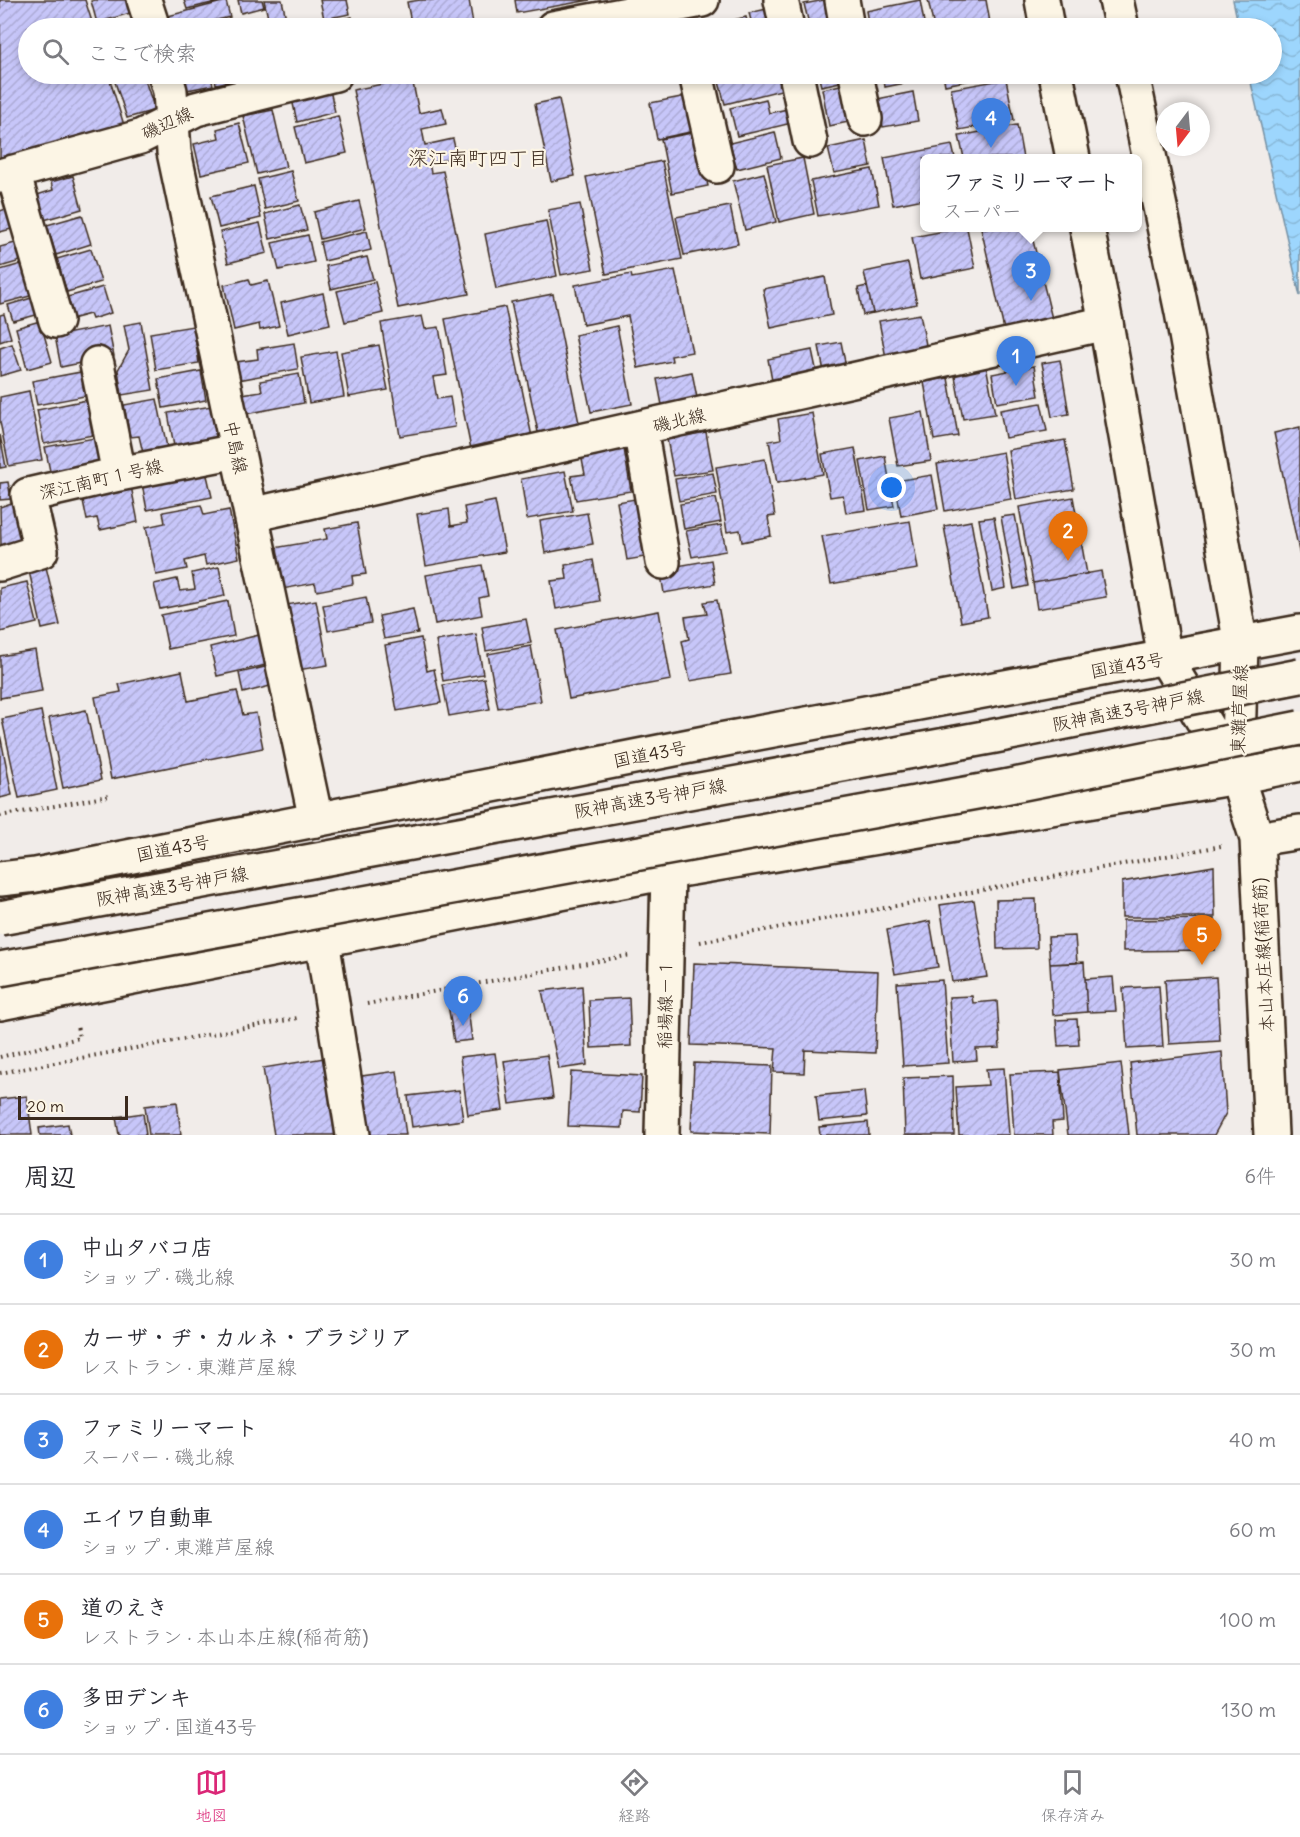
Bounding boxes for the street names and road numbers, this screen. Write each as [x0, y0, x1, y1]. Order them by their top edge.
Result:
street label: 磯辺線 [138, 101, 196, 145]
street label: 磯北線 [650, 403, 708, 437]
street label: 中島線 [219, 418, 253, 476]
street label: 深江南町１号線 [37, 454, 165, 504]
street label: 国道43号 [1088, 647, 1166, 683]
street label: 東灘芦屋線 [1226, 664, 1252, 754]
street label: 阪神高速3号神戸線 [1050, 684, 1206, 736]
street label: 国道43号 [611, 736, 689, 772]
street label: 阪神高速3号神戸線 [572, 773, 728, 823]
street label: 国道43号 [134, 830, 212, 866]
street label: 阪神高速3号神戸線 [94, 861, 250, 911]
street label: 本山本庄線(稲荷筋) [1247, 877, 1279, 1033]
street label: 稲場線－１ [653, 959, 677, 1049]

